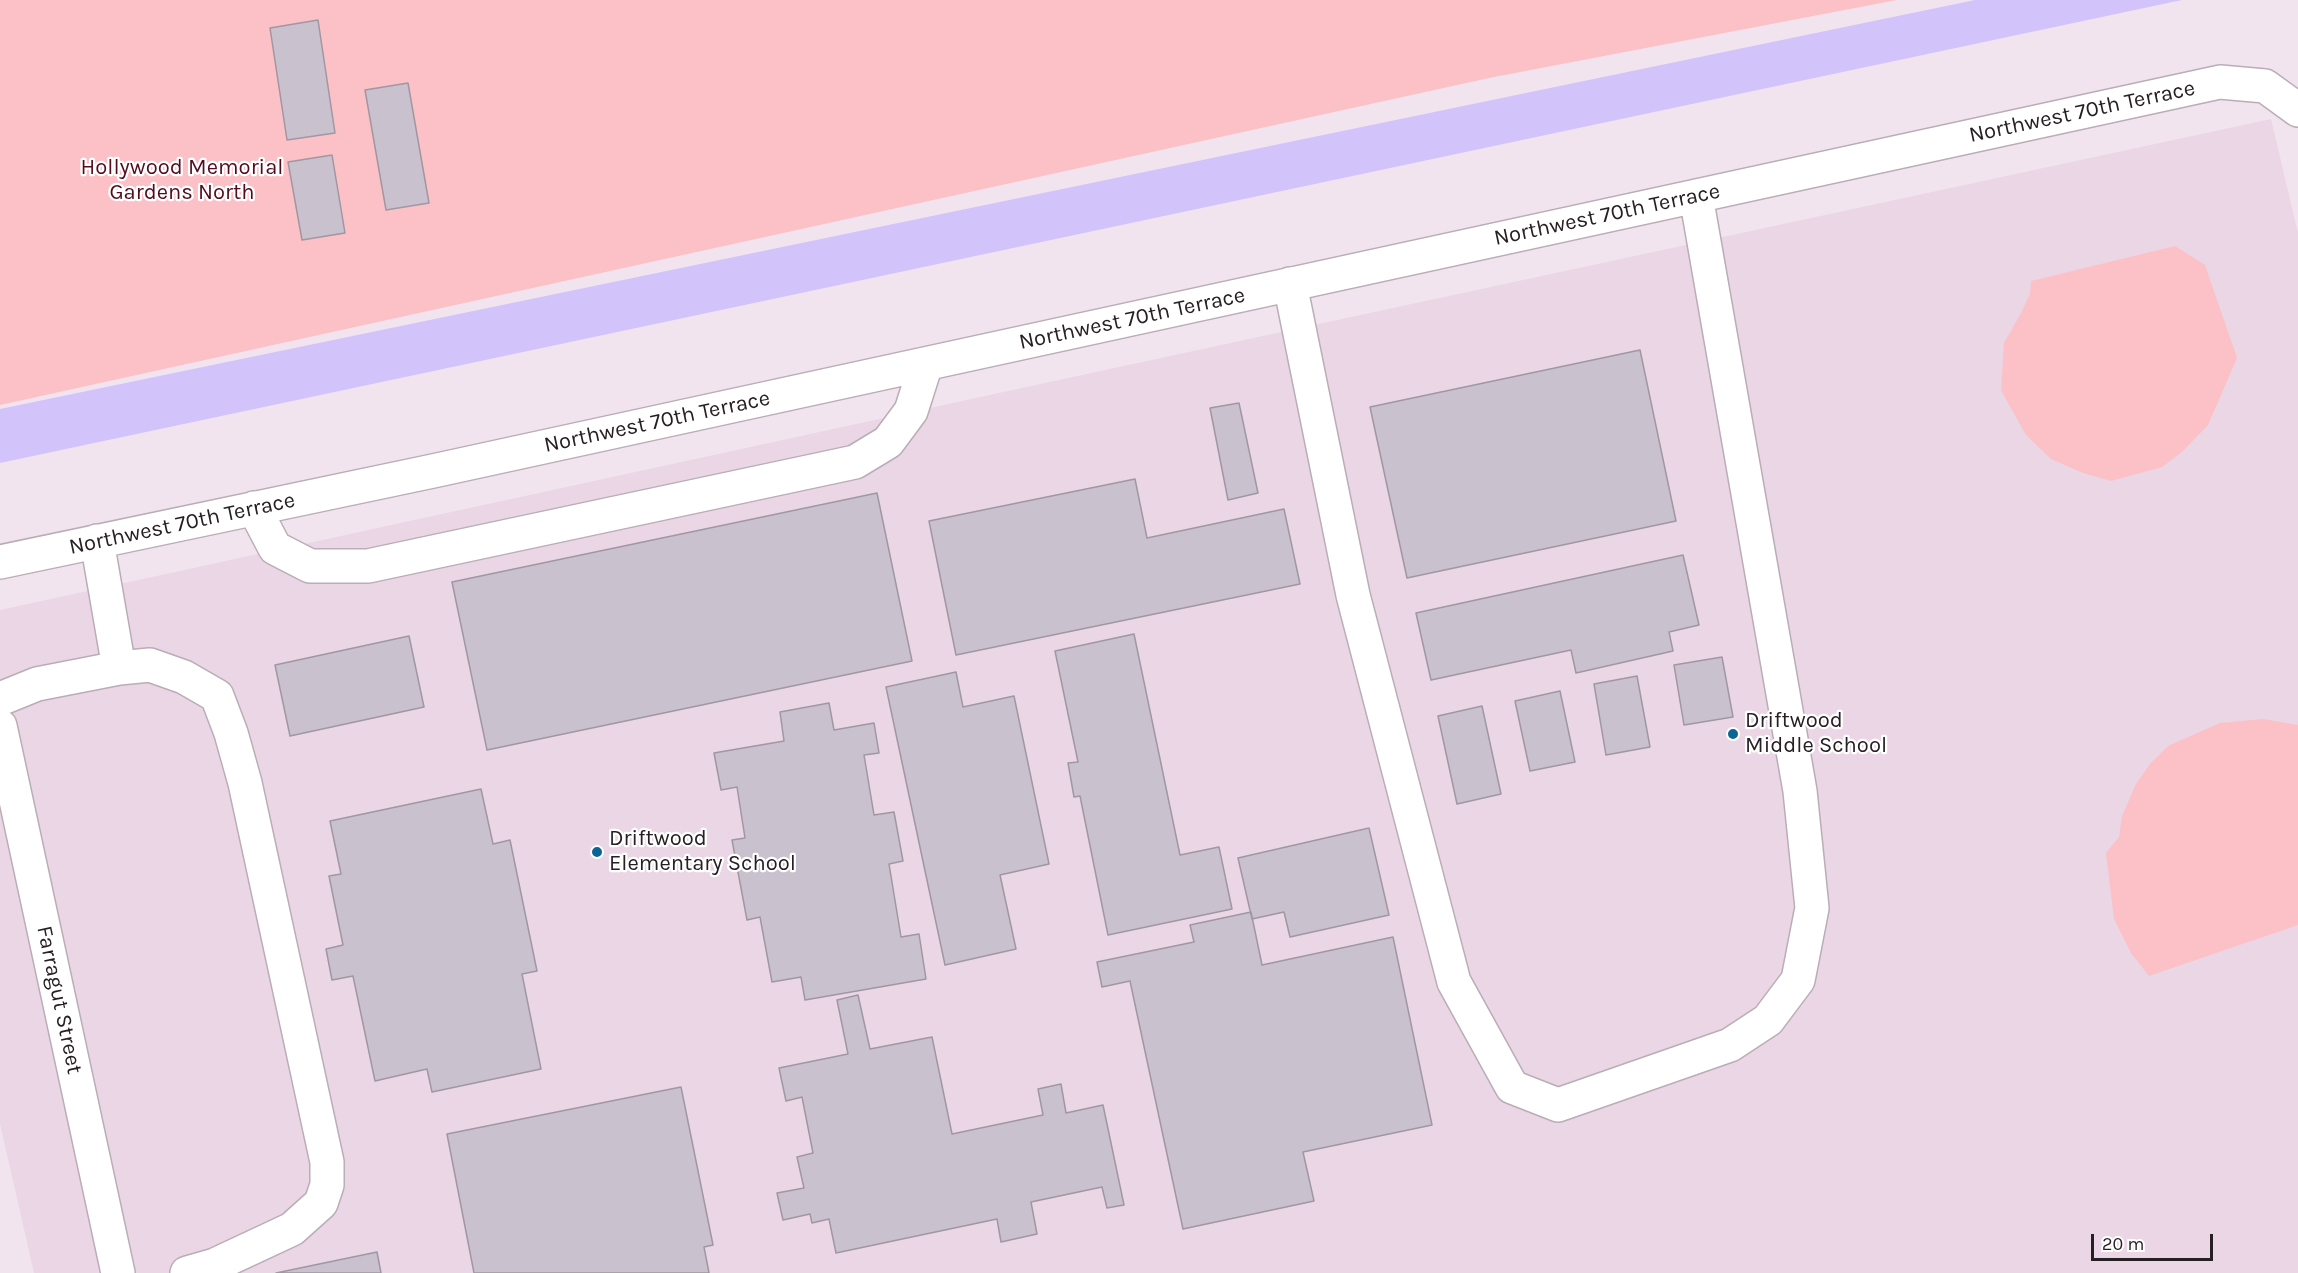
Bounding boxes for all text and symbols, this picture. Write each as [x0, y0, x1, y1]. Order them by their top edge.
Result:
street label: Northwest 70th Terrace [1967, 75, 2197, 149]
park label: Hollywood Memorial Gardens North [81, 155, 283, 206]
street label: Northwest 70th Terrace [1492, 178, 1722, 252]
street label: Northwest 70th Terrace [1017, 282, 1247, 356]
street label: Northwest 70th Terrace [542, 385, 772, 459]
street label: Northwest 70th Terrace [67, 487, 297, 561]
place label: Driftwood Middle School [1745, 708, 1887, 760]
marker: Driftwood Middle School [1726, 727, 1740, 741]
place label: Driftwood Elementary School [609, 826, 796, 878]
marker: Driftwood Elementary School [590, 845, 604, 859]
street label: Farragut Street [30, 924, 88, 1076]
scale bar [2094, 1222, 2216, 1260]
text: 20 m [2102, 1233, 2144, 1255]

